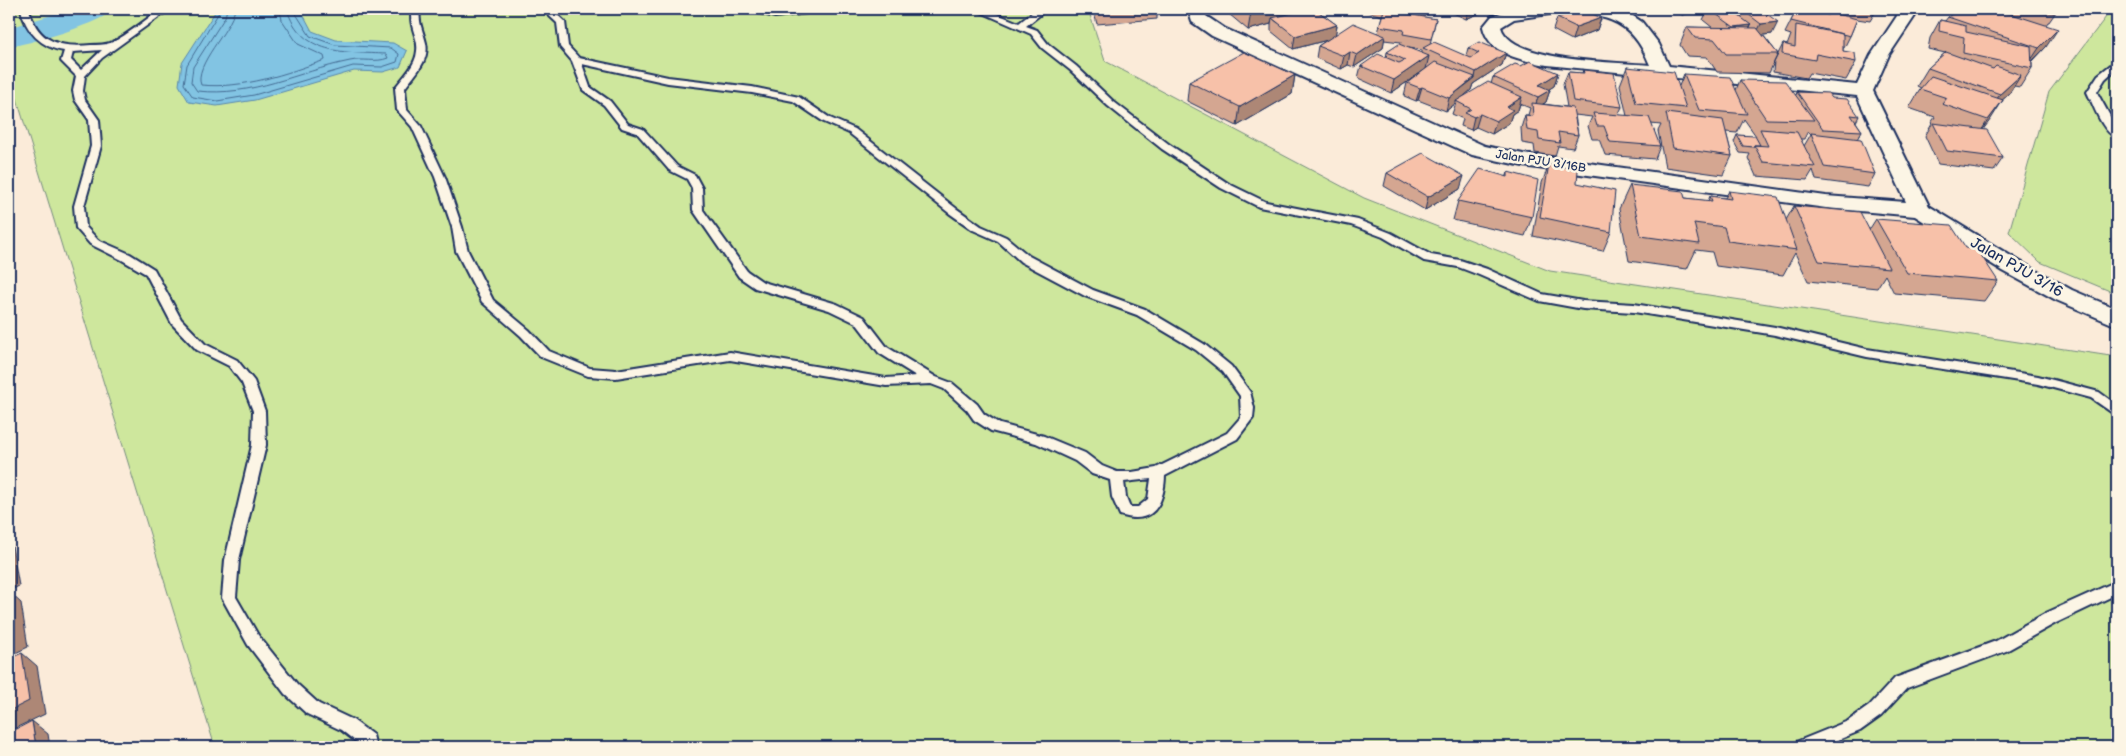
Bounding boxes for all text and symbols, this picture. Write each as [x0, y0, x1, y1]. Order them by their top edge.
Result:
street label: Jalan PJU 3/16B [1495, 147, 1587, 176]
street label: Jalan PJU 3/16 [1967, 233, 2066, 302]

